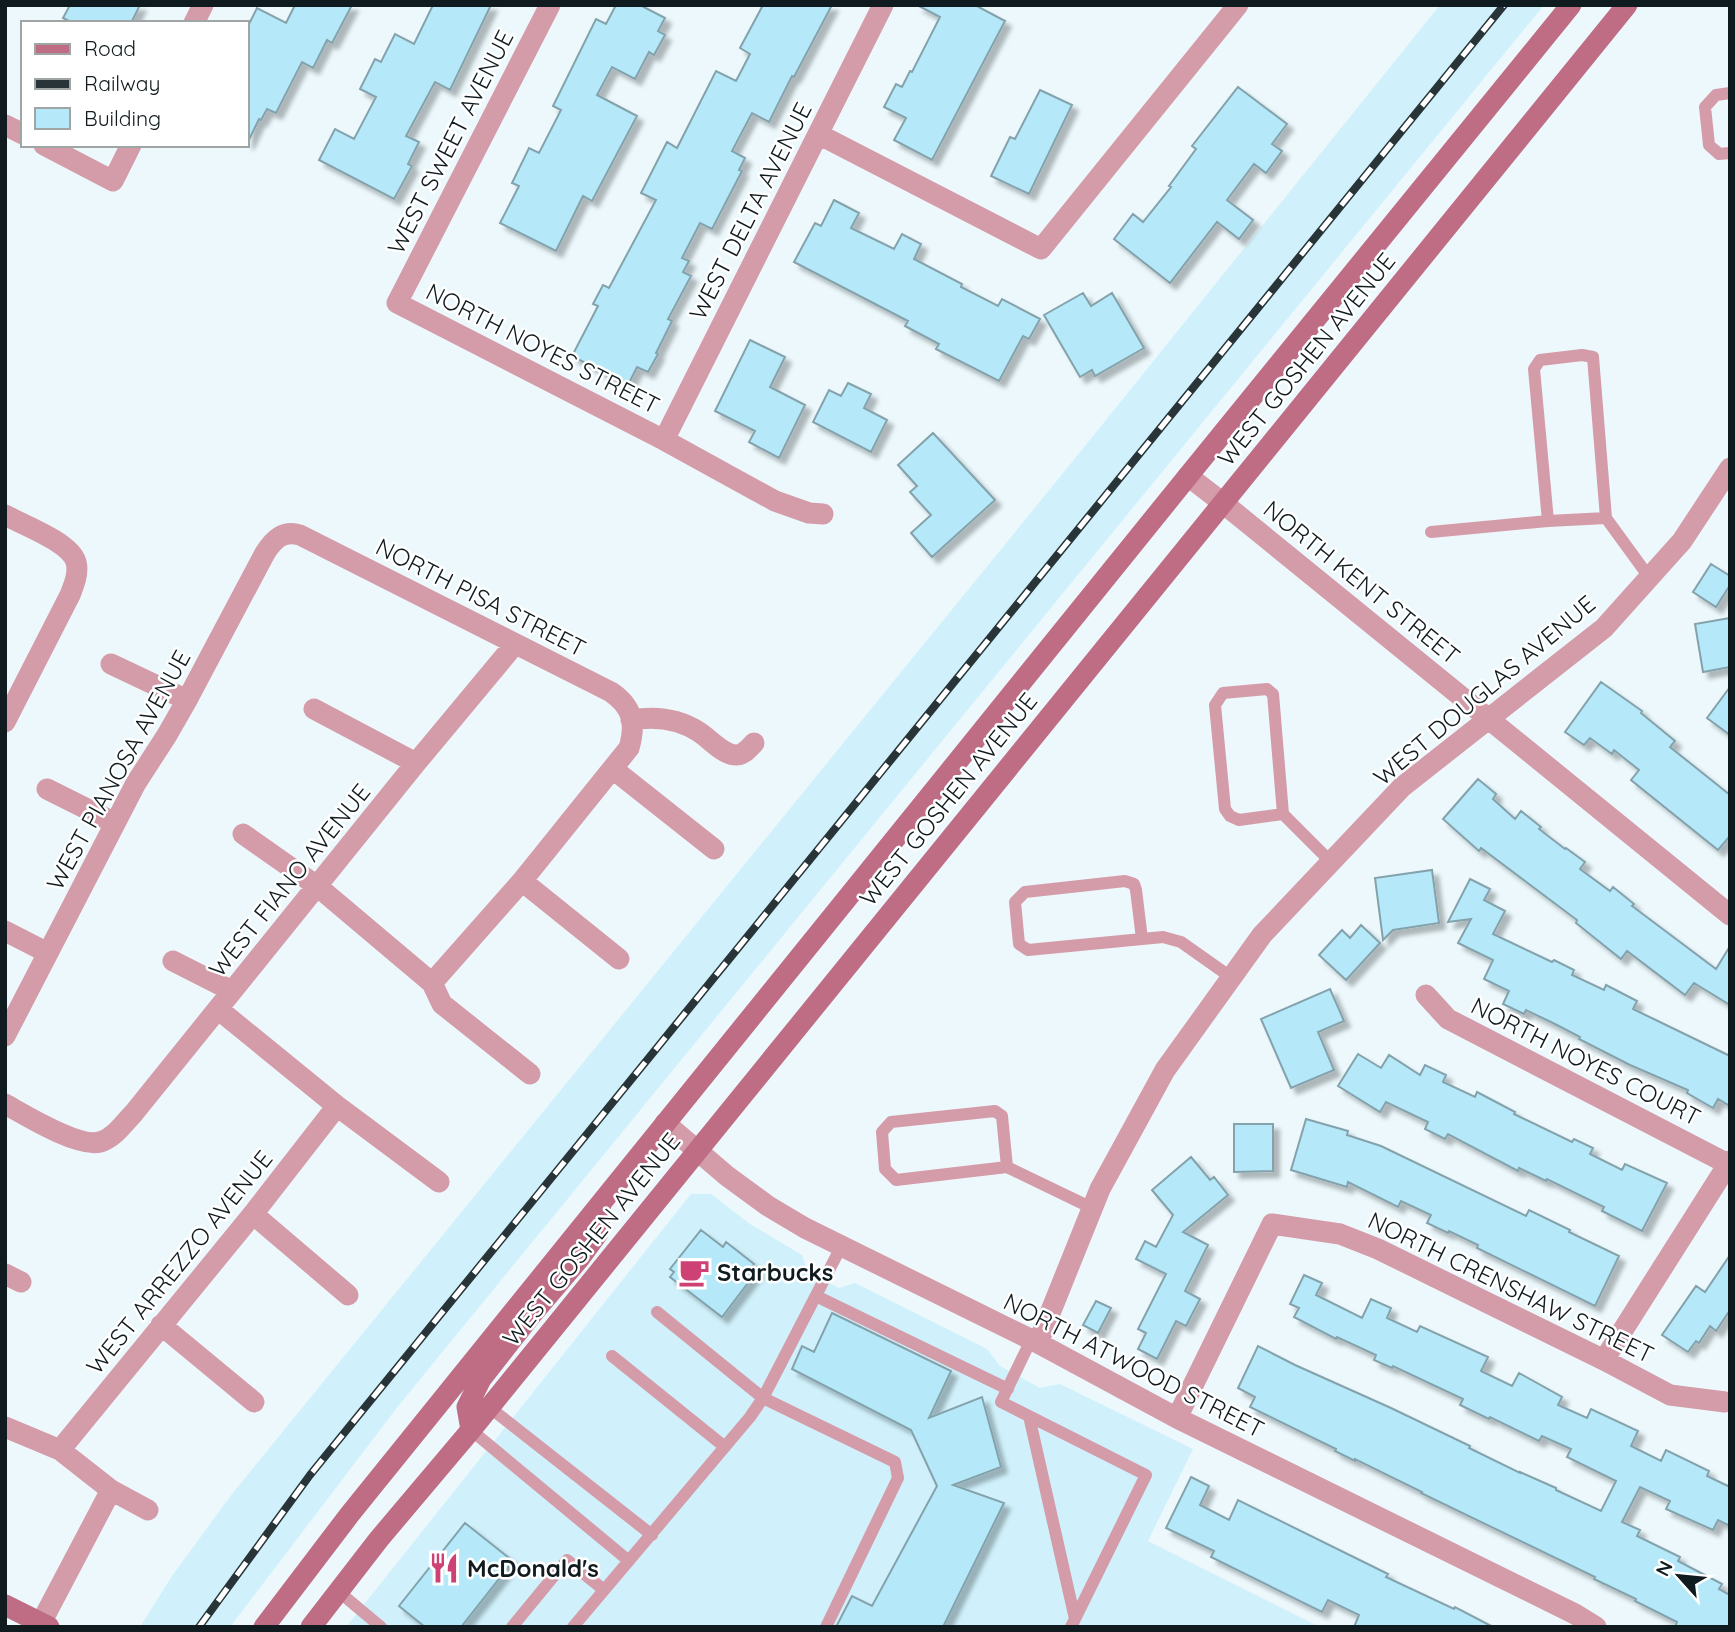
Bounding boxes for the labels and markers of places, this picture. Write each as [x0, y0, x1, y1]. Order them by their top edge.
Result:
cafe icon: Starbucks [677, 1255, 711, 1289]
place label: Starbucks [717, 1257, 833, 1287]
restaurant icon: McDonald's [427, 1551, 461, 1585]
place label: McDonald's [467, 1553, 599, 1583]

